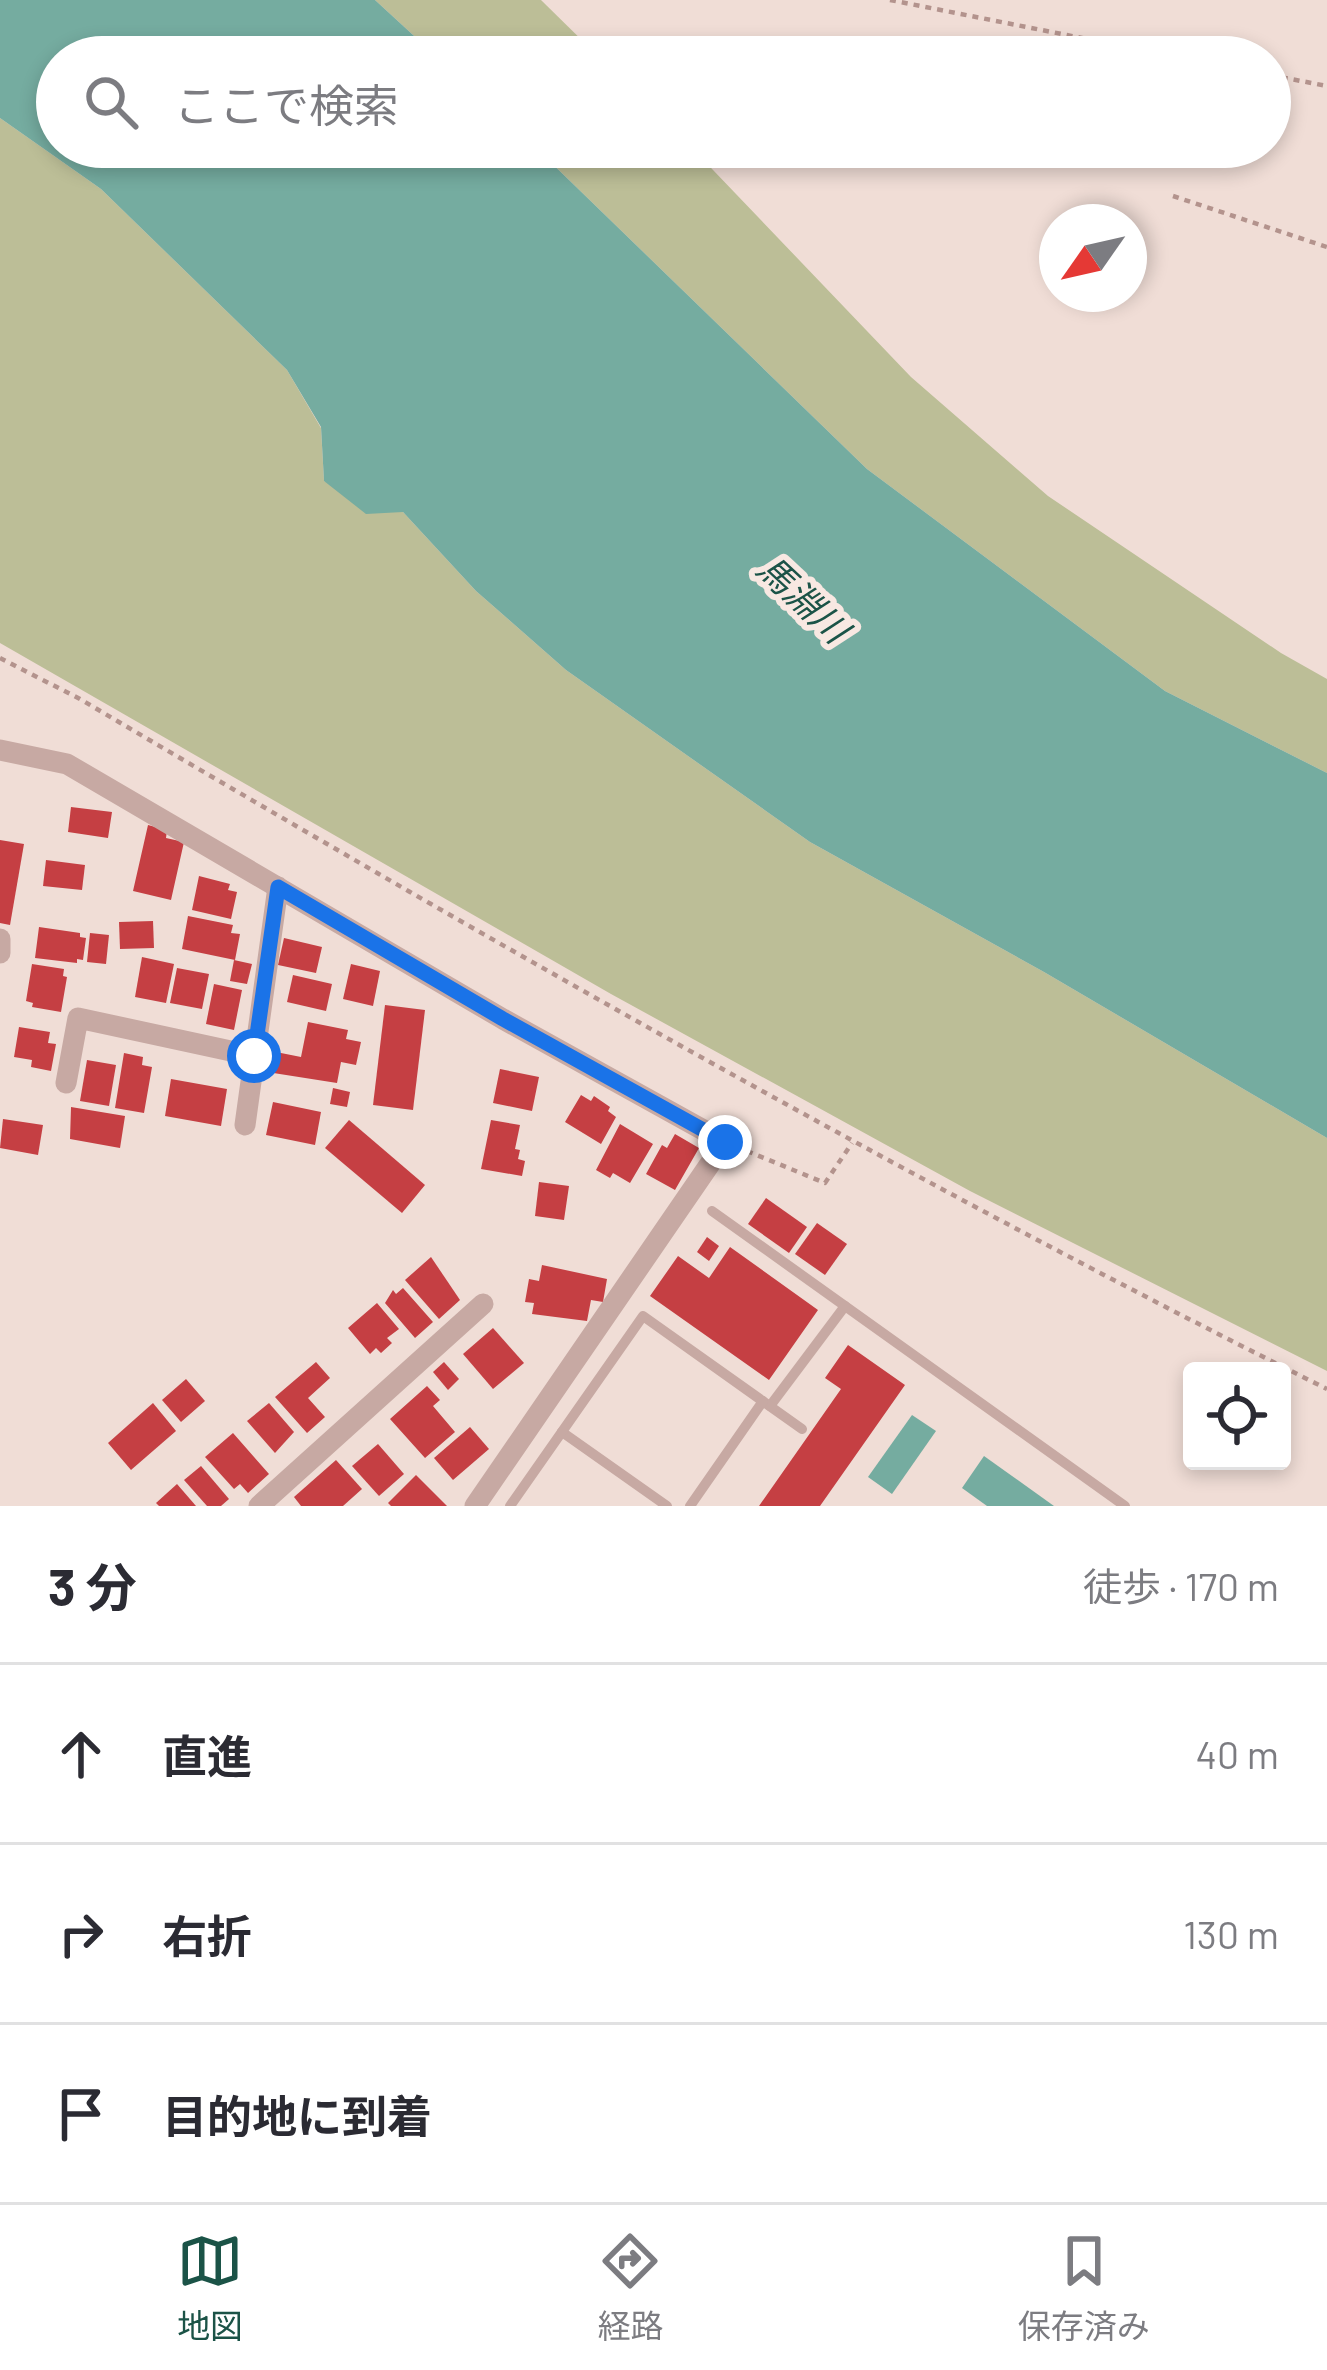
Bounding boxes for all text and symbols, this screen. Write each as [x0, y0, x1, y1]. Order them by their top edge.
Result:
search box [36, 36, 1291, 168]
icon: search [78, 69, 144, 135]
text: ここで検索 [174, 77, 399, 131]
north arrow [1039, 204, 1147, 312]
water label: 馬淵川 [750, 545, 861, 653]
route start [227, 1029, 281, 1083]
route end [698, 1115, 752, 1169]
map controls [1183, 1362, 1291, 1470]
button: locate [1183, 1362, 1291, 1470]
text: 3 分 [48, 1555, 137, 1616]
text: 徒歩 · 170 m [1083, 1562, 1279, 1609]
icon: ahead [48, 1721, 114, 1787]
text: 直進 [162, 1728, 252, 1782]
text: 40 m [1195, 1730, 1279, 1777]
icon: right [48, 1901, 114, 1967]
text: 右折 [162, 1908, 252, 1962]
text: 130 m [1183, 1910, 1279, 1957]
icon: arrive [48, 2081, 114, 2147]
text: 目的地に到着 [162, 2088, 432, 2142]
tab: 地図 [177, 2228, 243, 2348]
tab: 経路 [597, 2228, 663, 2348]
tab: 保存済み [1018, 2228, 1150, 2348]

